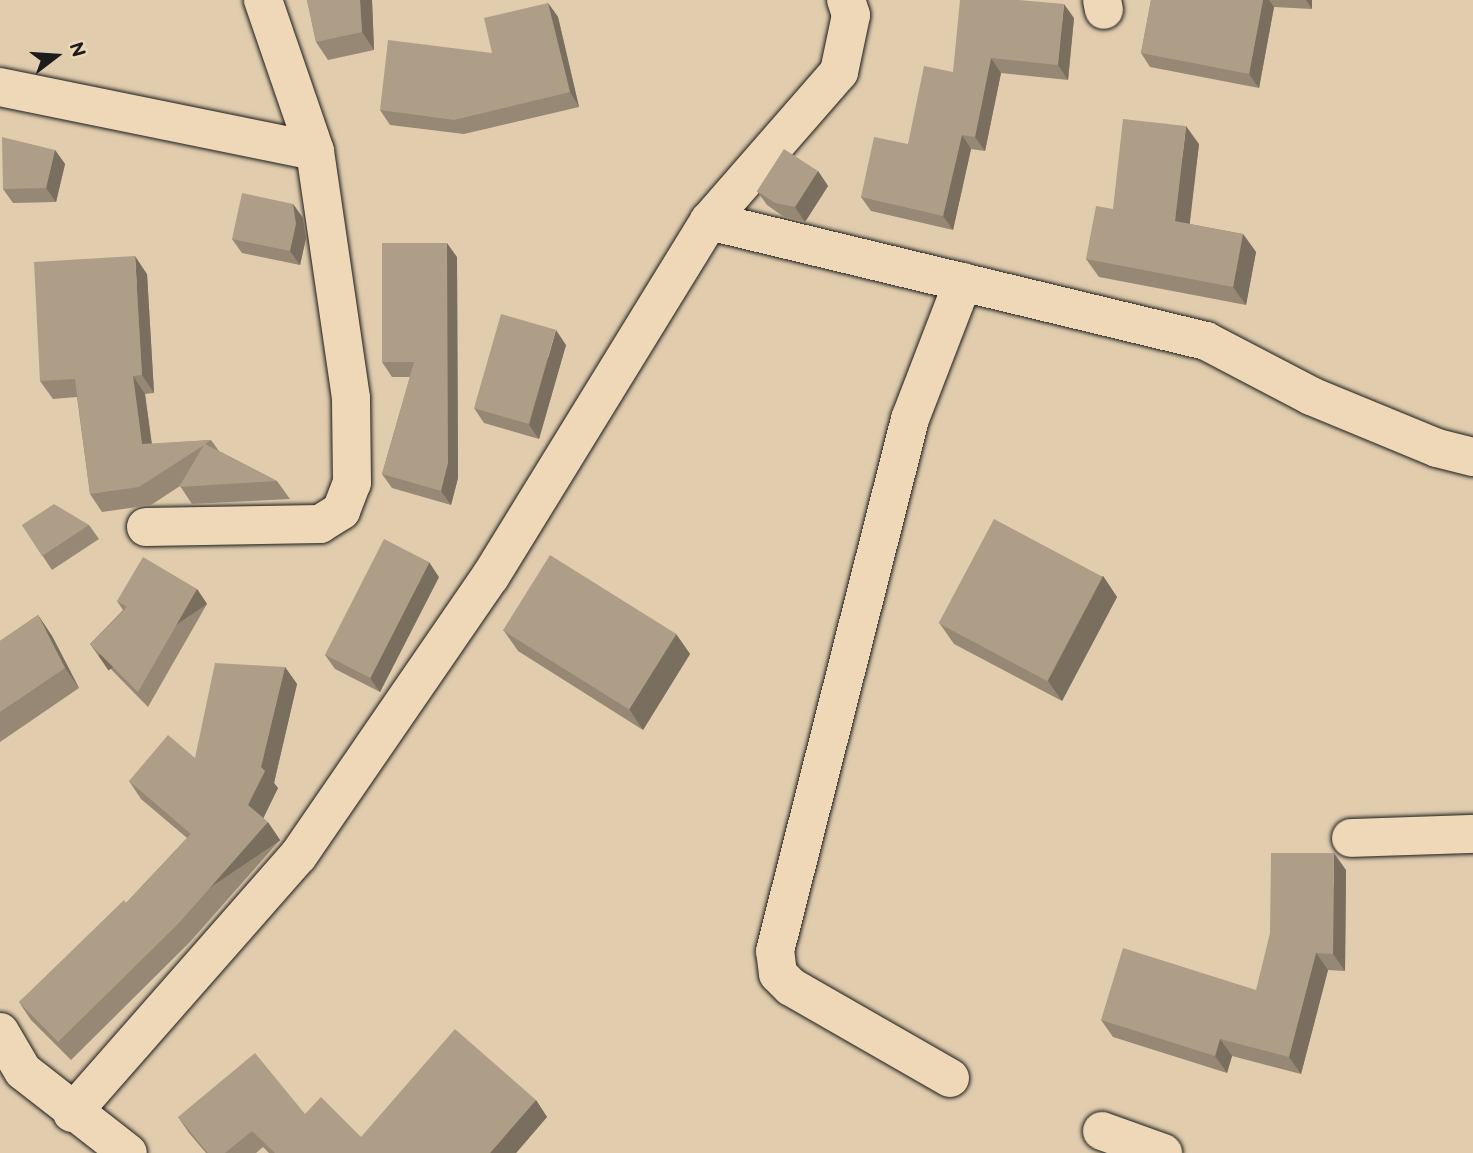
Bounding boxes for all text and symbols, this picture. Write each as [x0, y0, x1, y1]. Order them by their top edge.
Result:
north arrow [21, 21, 91, 91]
text: N [63, 40, 90, 60]

